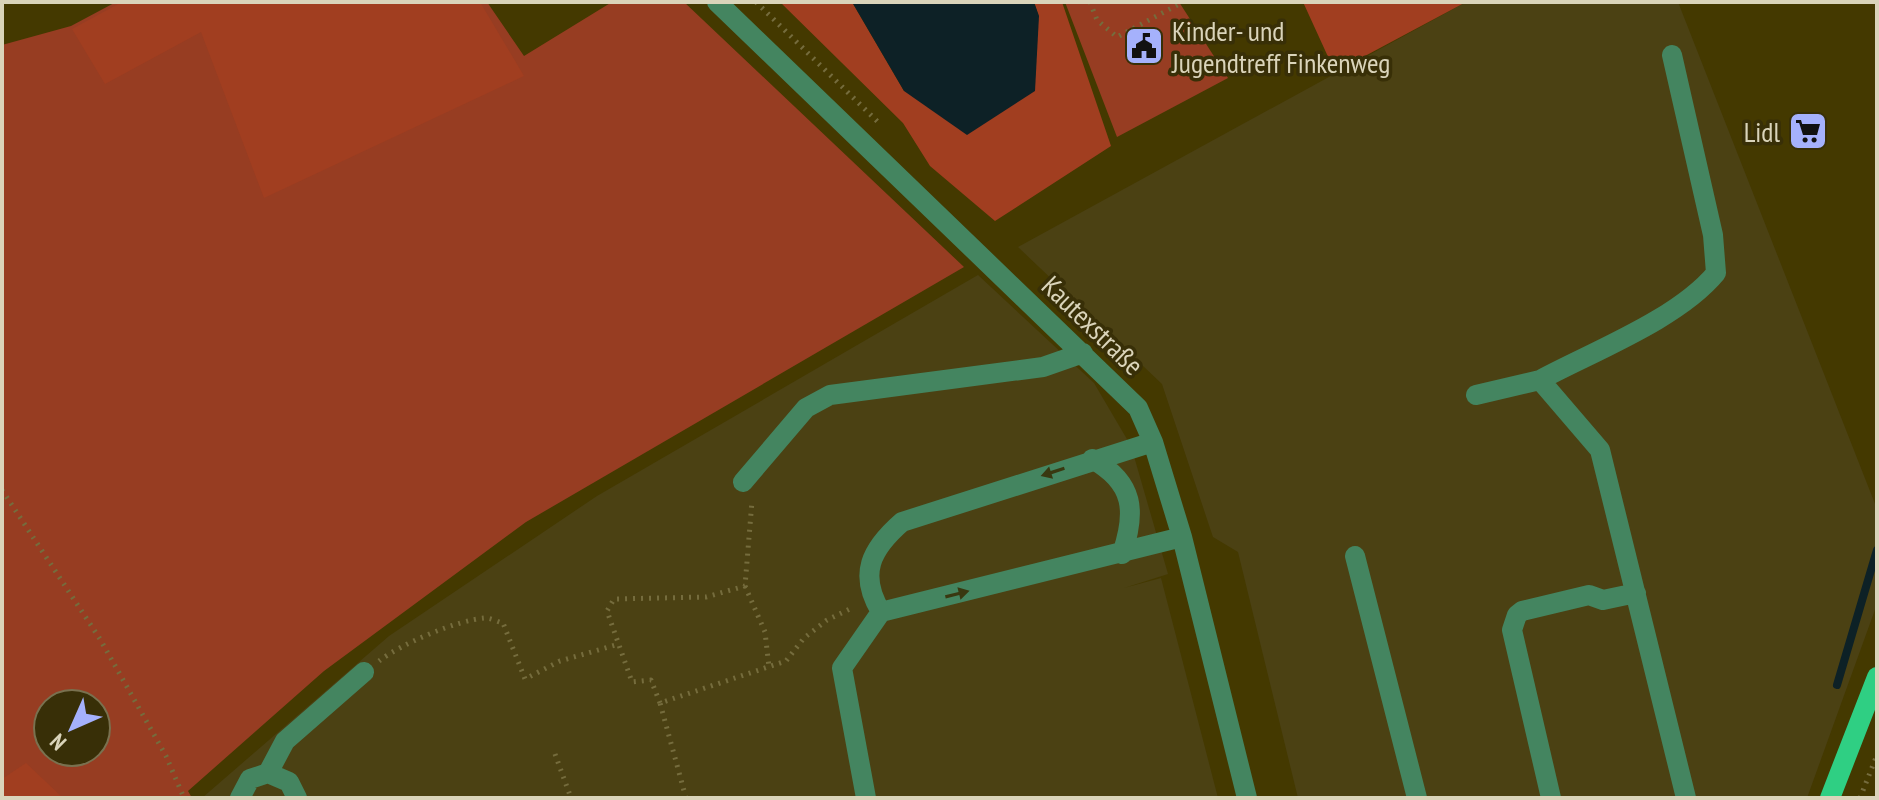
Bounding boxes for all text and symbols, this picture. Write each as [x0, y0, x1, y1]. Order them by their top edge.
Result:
place label: Kinder- und Jugendtreff Finkenweg [1171, 12, 1390, 81]
public building icon: Kinder- und Jugendtreff Finkenweg [1123, 25, 1165, 67]
supermarket icon: Lidl [1787, 110, 1829, 152]
place label: Lidl [1744, 113, 1780, 150]
street label: Kautexstraße [1034, 267, 1152, 383]
one-way arrow [1041, 467, 1065, 479]
one-way arrow [944, 587, 969, 599]
north arrow [32, 688, 112, 768]
text: N [44, 728, 72, 756]

